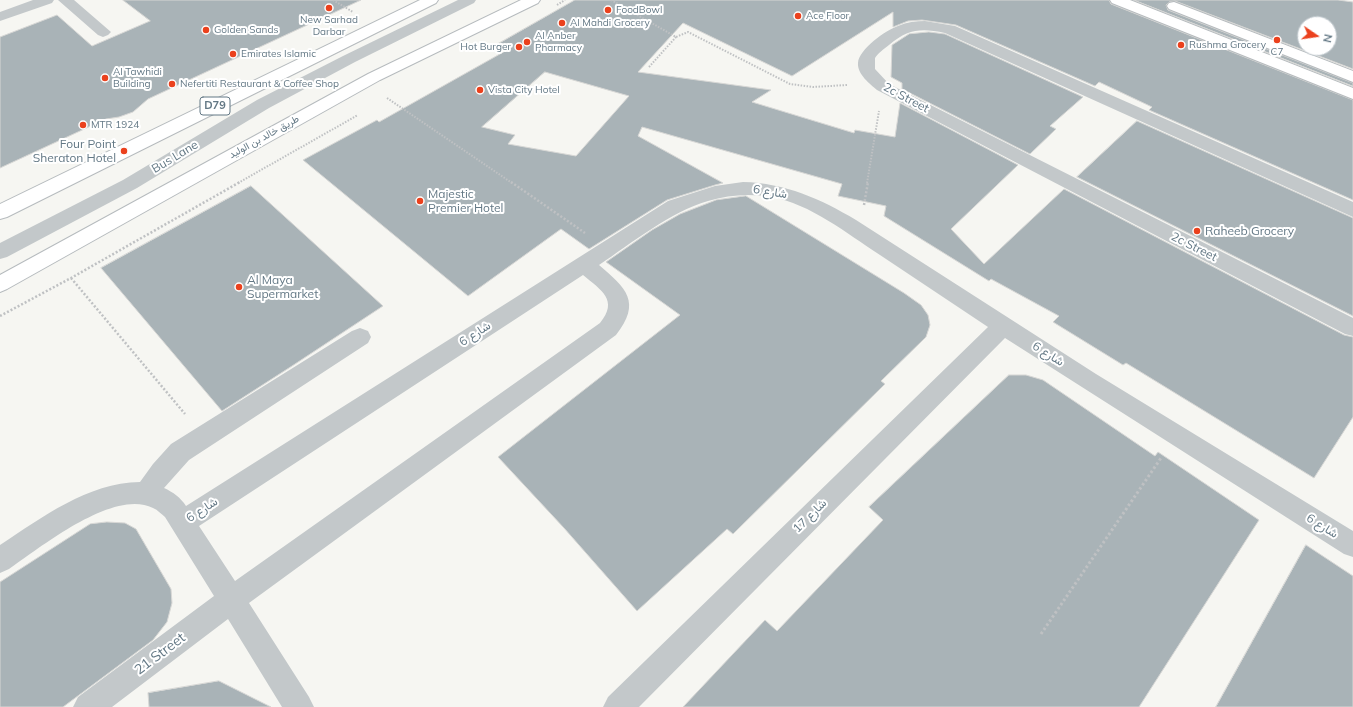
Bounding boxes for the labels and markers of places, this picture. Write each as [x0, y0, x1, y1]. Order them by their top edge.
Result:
marker: New Sarhad Darbar [324, 3, 334, 13]
place label: FoodBowl [616, 4, 662, 16]
marker: FoodBowl [603, 5, 613, 15]
place label: Ace Floor [806, 10, 849, 22]
marker: Ace Floor [793, 11, 803, 21]
place label: New Sarhad Darbar [300, 14, 358, 38]
place label: Al Mahdi Grocery [570, 17, 650, 29]
marker: Al Mahdi Grocery [557, 18, 567, 28]
place label: Golden Sands [214, 24, 278, 36]
marker: Golden Sands [201, 25, 211, 35]
place label: Al Anber Pharmacy [535, 30, 582, 54]
marker: C7 [1272, 35, 1282, 45]
marker: Al Anber Pharmacy [522, 37, 532, 47]
place label: Rushma Grocery [1189, 39, 1266, 51]
marker: Rushma Grocery [1176, 40, 1186, 50]
place label: Hot Burger [460, 41, 511, 53]
marker: Hot Burger [514, 42, 524, 52]
place label: C7 [1271, 46, 1283, 58]
place label: Emirates Islamic [241, 48, 316, 60]
marker: Emirates Islamic [228, 49, 238, 59]
place label: Al Tawhidi Building [113, 66, 162, 90]
marker: Al Tawhidi Building [100, 73, 110, 83]
place label: Nefertiti Restaurant & Coffee Shop [180, 78, 339, 90]
marker: Nefertiti Restaurant & Coffee Shop [167, 79, 177, 89]
place label: Vista City Hotel [488, 84, 560, 96]
marker: Vista City Hotel [475, 85, 485, 95]
place label: MTR 1924 [91, 119, 139, 131]
marker: MTR 1924 [78, 120, 88, 130]
place label: Four Point Sheraton Hotel [33, 137, 116, 165]
marker: Four Point Sheraton Hotel [119, 146, 129, 156]
place label: Majestic Premier Hotel [428, 187, 503, 215]
marker: Majestic Premier Hotel [415, 196, 425, 206]
place label: Raheeb Grocery [1205, 224, 1294, 238]
marker: Raheeb Grocery [1192, 226, 1202, 236]
place label: Al Maya Supermarket [247, 273, 318, 301]
marker: Al Maya Supermarket [234, 282, 244, 292]

